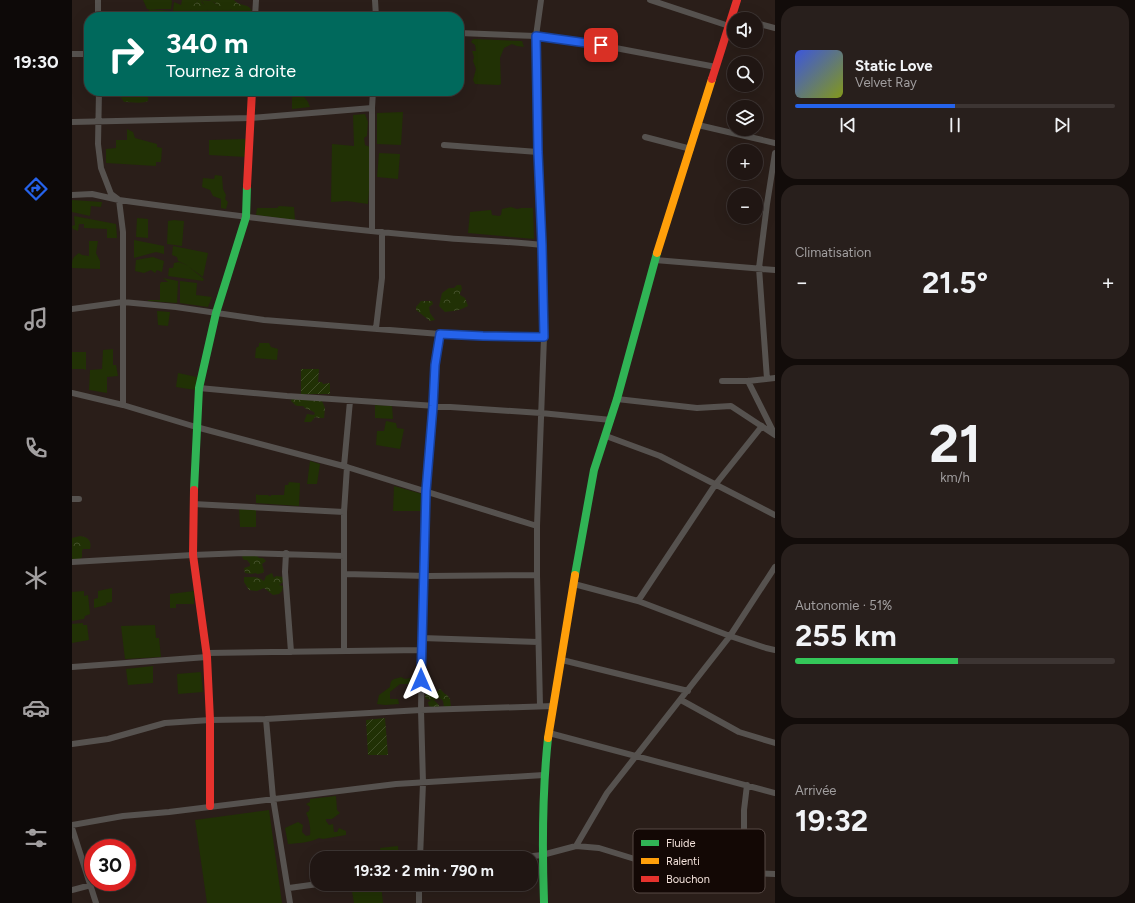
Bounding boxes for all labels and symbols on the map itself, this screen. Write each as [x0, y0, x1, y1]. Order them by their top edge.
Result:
pin [584, 28, 618, 62]
position arrow [400, 659, 442, 701]
legend [633, 829, 765, 893]
text: Fluide [666, 837, 696, 850]
speed limit sign: 30 [84, 839, 136, 891]
text: Ralenti [666, 855, 700, 868]
text: Bouchon [666, 873, 710, 886]

